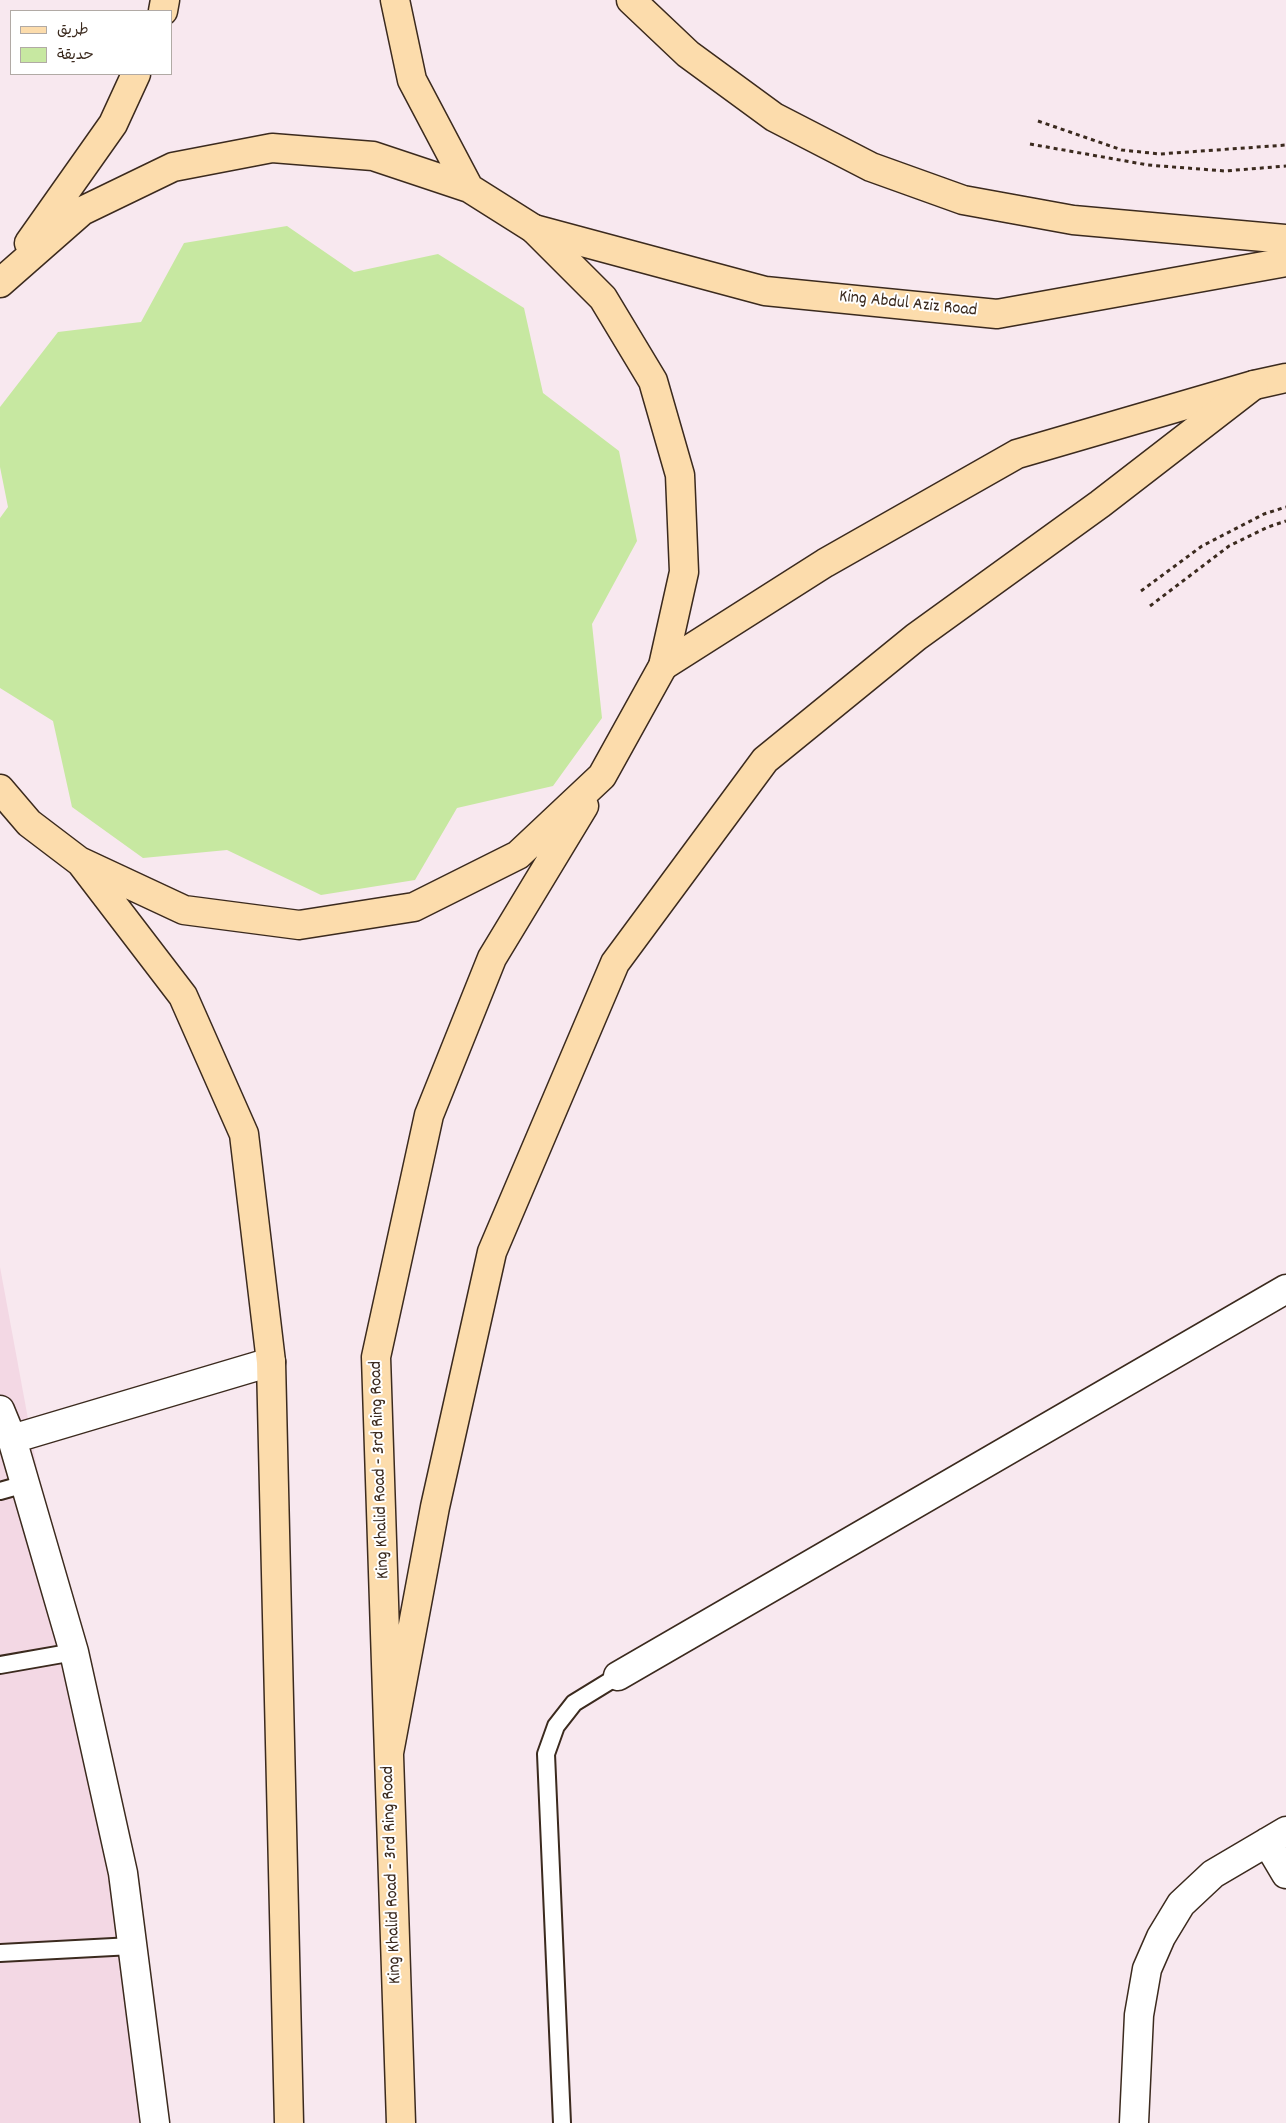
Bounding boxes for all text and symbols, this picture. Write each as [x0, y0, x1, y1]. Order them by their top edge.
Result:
legend [10, 10, 172, 75]
text: طريق [57, 20, 89, 42]
text: حديقة [57, 45, 94, 67]
street label: King Abdul Aziz Road [838, 287, 978, 323]
street label: King Khalid Road - 3rd Ring Road [366, 1360, 396, 1580]
street label: King Khalid Road - 3rd Ring Road [378, 1765, 408, 1985]

